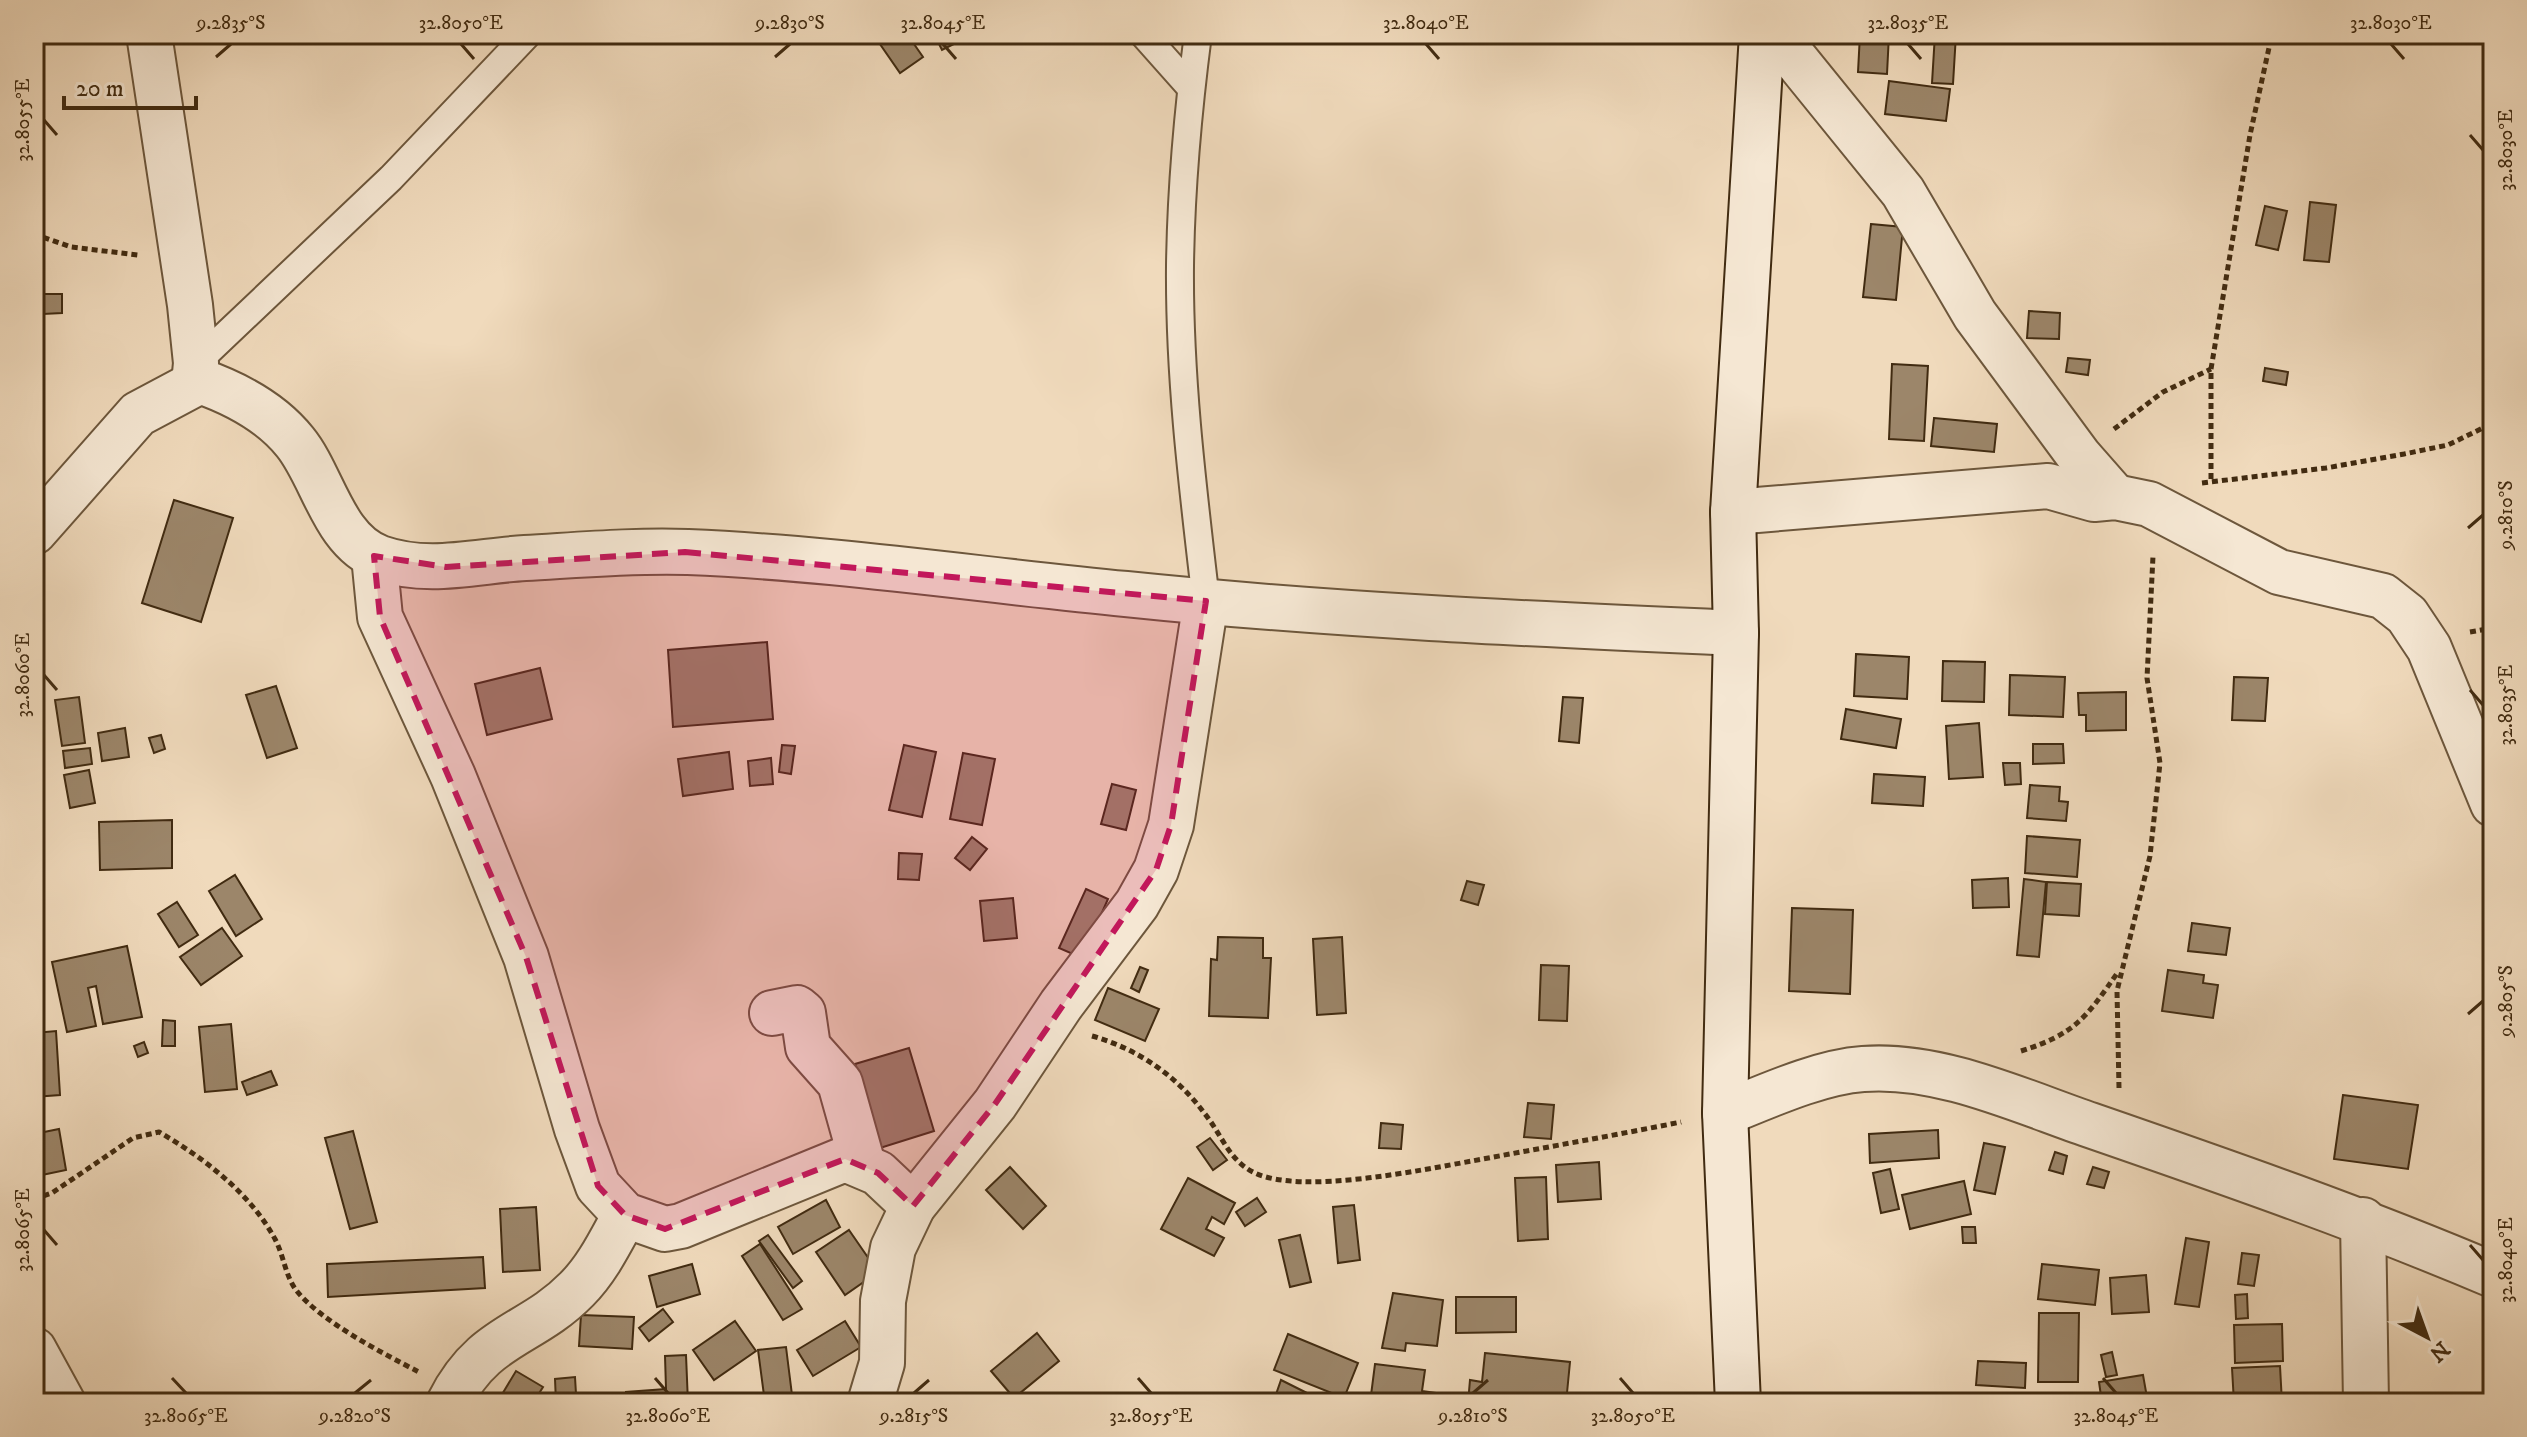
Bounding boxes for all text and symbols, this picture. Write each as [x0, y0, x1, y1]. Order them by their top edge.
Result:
text: 9.2835°S [196, 11, 265, 36]
text: 32.8050°E [419, 11, 503, 36]
text: 9.2830°S [754, 11, 825, 36]
text: 32.8045°E [901, 11, 985, 36]
text: 32.8040°E [1383, 11, 1469, 36]
text: 32.8035°E [1867, 11, 1949, 36]
text: 32.8030°E [2350, 11, 2432, 36]
scale bar [64, 60, 196, 110]
text: 20 m [76, 74, 124, 104]
text: 32.8055°E [11, 78, 36, 162]
text: 32.8030°E [2494, 109, 2519, 191]
text: 9.2810°S [2494, 480, 2519, 551]
text: 32.8060°E [11, 633, 36, 717]
text: 32.8035°E [2494, 664, 2519, 746]
text: 9.2805°S [2494, 965, 2519, 1038]
text: 32.8065°E [11, 1188, 36, 1272]
text: 32.8040°E [2494, 1217, 2519, 1303]
north arrow [2387, 1297, 2467, 1377]
text: N [2423, 1335, 2455, 1367]
text: 32.8065°E [144, 1404, 228, 1429]
text: 9.2820°S [318, 1404, 391, 1429]
text: 32.8060°E [626, 1404, 710, 1429]
text: 9.2815°S [879, 1404, 948, 1429]
text: 32.8055°E [1109, 1404, 1193, 1429]
text: 9.2810°S [1437, 1404, 1508, 1429]
text: 32.8050°E [1591, 1404, 1675, 1429]
text: 32.8045°E [2074, 1404, 2158, 1429]

